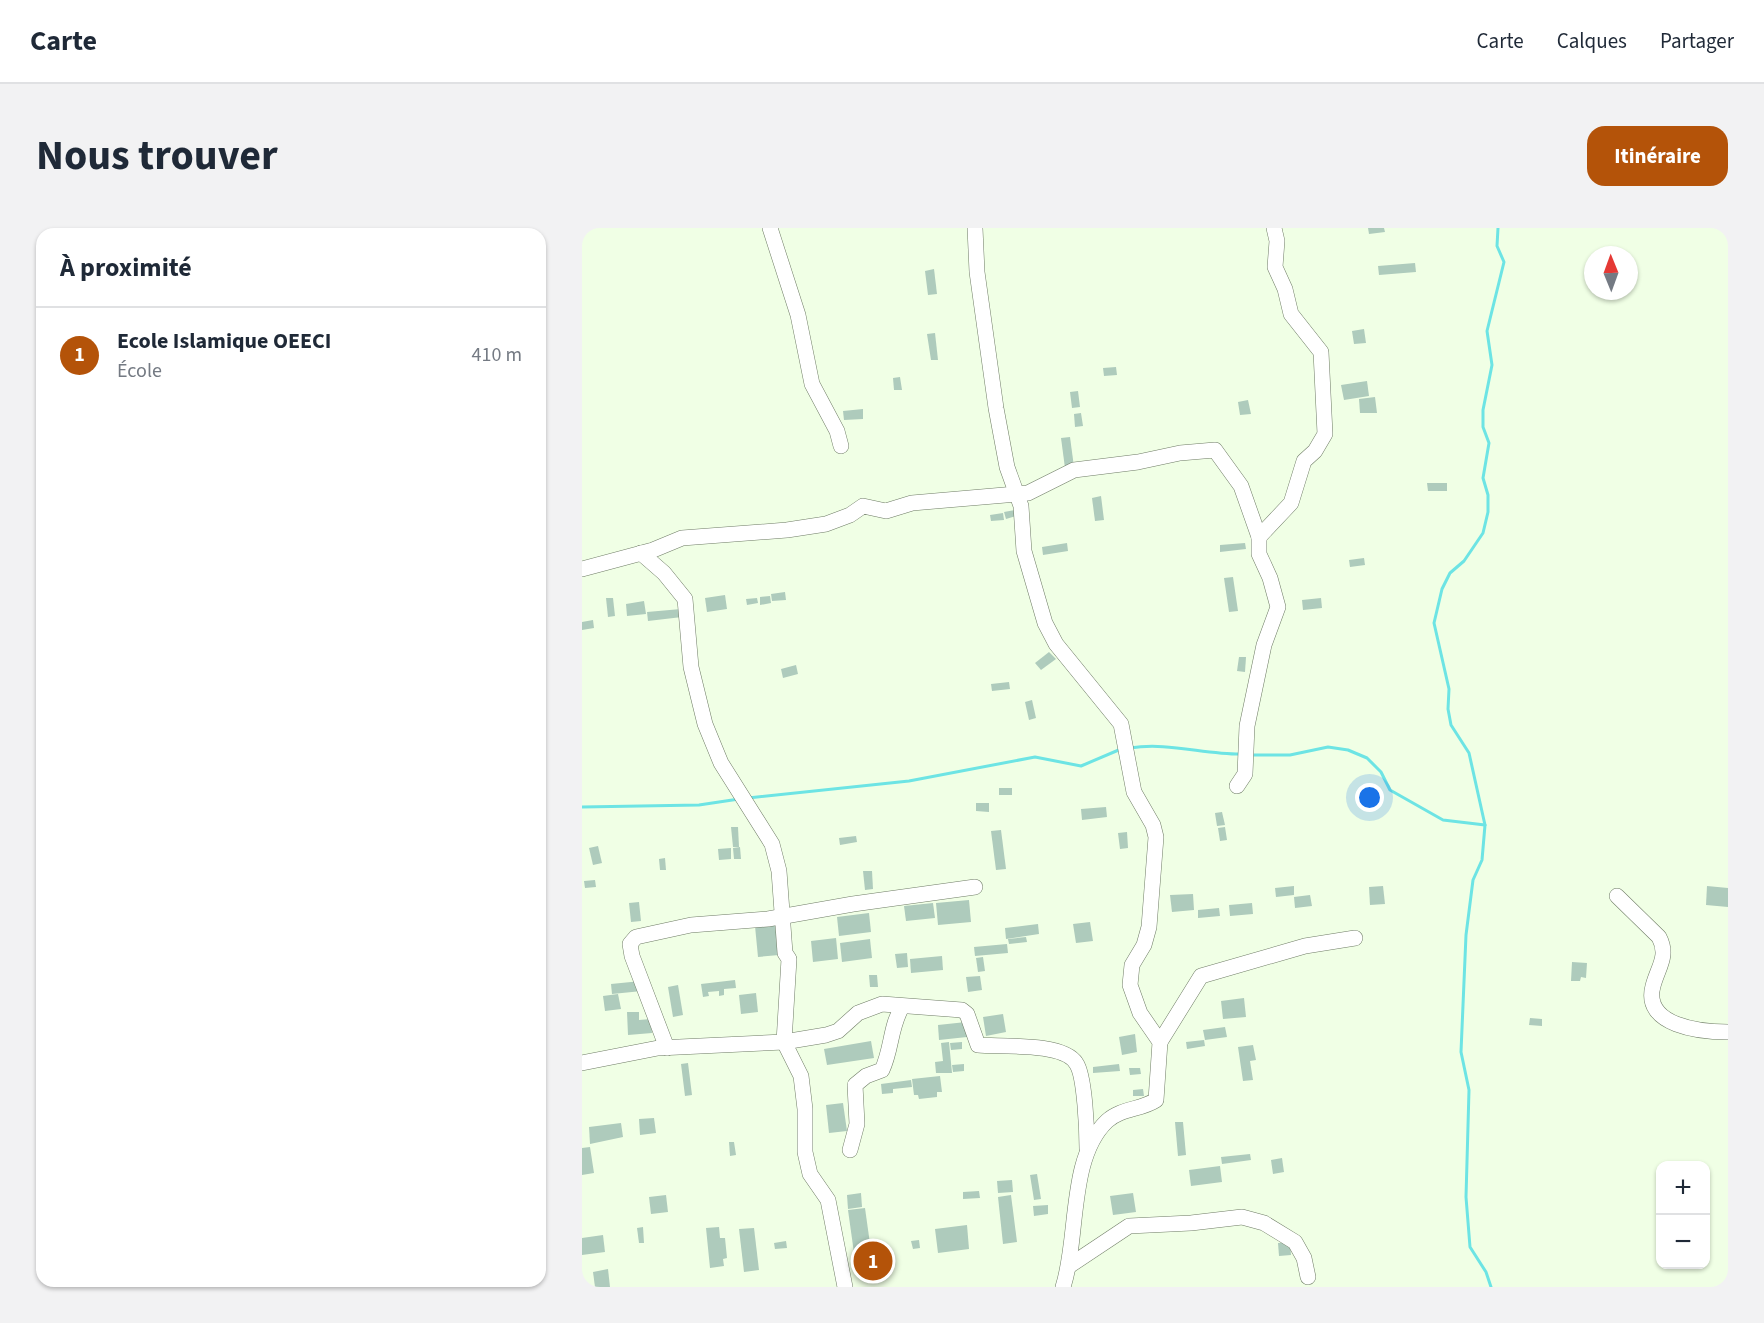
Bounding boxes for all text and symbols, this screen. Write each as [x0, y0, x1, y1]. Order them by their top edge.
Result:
text: Carte [30, 21, 97, 61]
text: Carte [1477, 26, 1524, 56]
text: Calques [1557, 26, 1627, 56]
text: Partager [1660, 26, 1734, 56]
text: Nous trouver [36, 126, 278, 186]
button: Itinéraire [1587, 126, 1728, 186]
north arrow [1584, 246, 1638, 300]
text: À proximité [60, 249, 192, 286]
text: Ecole Islamique OEECI [117, 325, 332, 357]
text: 1 [74, 341, 85, 369]
text: 410 m [472, 341, 522, 369]
text: École [117, 357, 162, 385]
your location [1355, 783, 1384, 812]
map controls [1656, 1161, 1710, 1269]
button: + [1656, 1161, 1710, 1215]
button: − [1656, 1215, 1710, 1269]
pin: 1 [854, 1238, 892, 1284]

